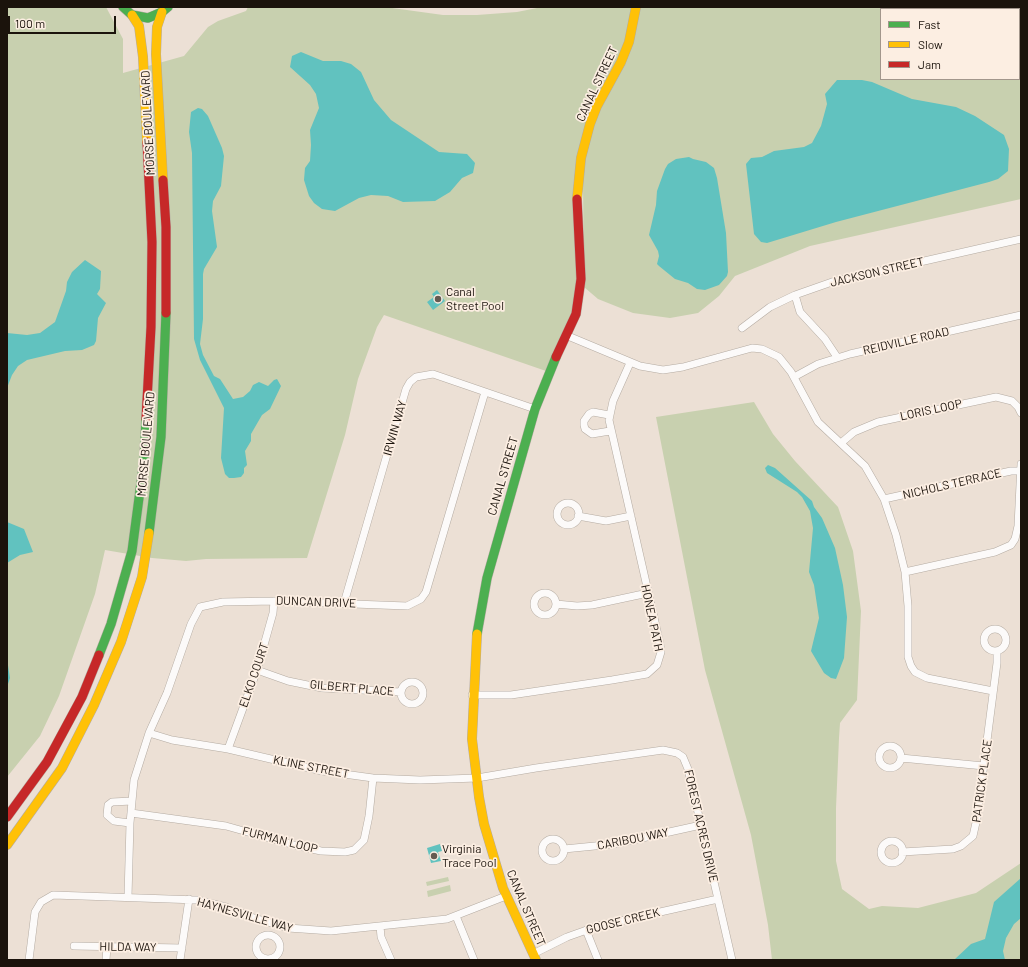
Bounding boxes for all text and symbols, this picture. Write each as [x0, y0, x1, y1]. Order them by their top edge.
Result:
scale bar [10, 8, 118, 34]
legend [880, 8, 1020, 80]
text: 100 m [15, 16, 45, 30]
text: Fast [918, 17, 941, 31]
text: Slow [918, 37, 943, 51]
street label: CANAL STREET [573, 44, 621, 124]
text: Jam [918, 57, 941, 71]
street label: MORSE BOULEVARD [138, 70, 158, 176]
street label: JACKSON STREET [829, 254, 925, 290]
place label: Canal Street Pool [446, 285, 504, 313]
marker: Canal Street Pool [433, 294, 443, 304]
street label: REIDVILLE ROAD [862, 324, 950, 358]
street label: MORSE BOULEVARD [134, 391, 158, 497]
street label: LORIS LOOP [899, 396, 963, 424]
street label: IRWIN WAY [380, 399, 410, 457]
street label: CANAL STREET [485, 435, 521, 517]
street label: NICHOLS TERRACE [901, 466, 1003, 502]
street label: HONEA PATH [638, 583, 666, 653]
street label: DUNCAN DRIVE [276, 593, 356, 611]
street label: ELKO COURT [236, 641, 272, 709]
street label: GILBERT PLACE [309, 677, 395, 699]
street label: PATRICK PLACE [969, 739, 995, 823]
street label: KLINE STREET [272, 753, 350, 781]
street label: FOREST ACRES DRIVE [681, 768, 721, 884]
street label: FURMAN LOOP [241, 824, 319, 856]
street label: CARIBOU WAY [596, 825, 670, 853]
place label: Virginia Trace Pool [442, 842, 496, 870]
marker: Virginia Trace Pool [429, 851, 439, 861]
street label: CANAL STREET [503, 868, 549, 948]
street label: HAYNESVILLE WAY [195, 894, 295, 936]
street label: GOOSE CREEK [585, 905, 661, 937]
street label: HILDA WAY [99, 939, 157, 955]

